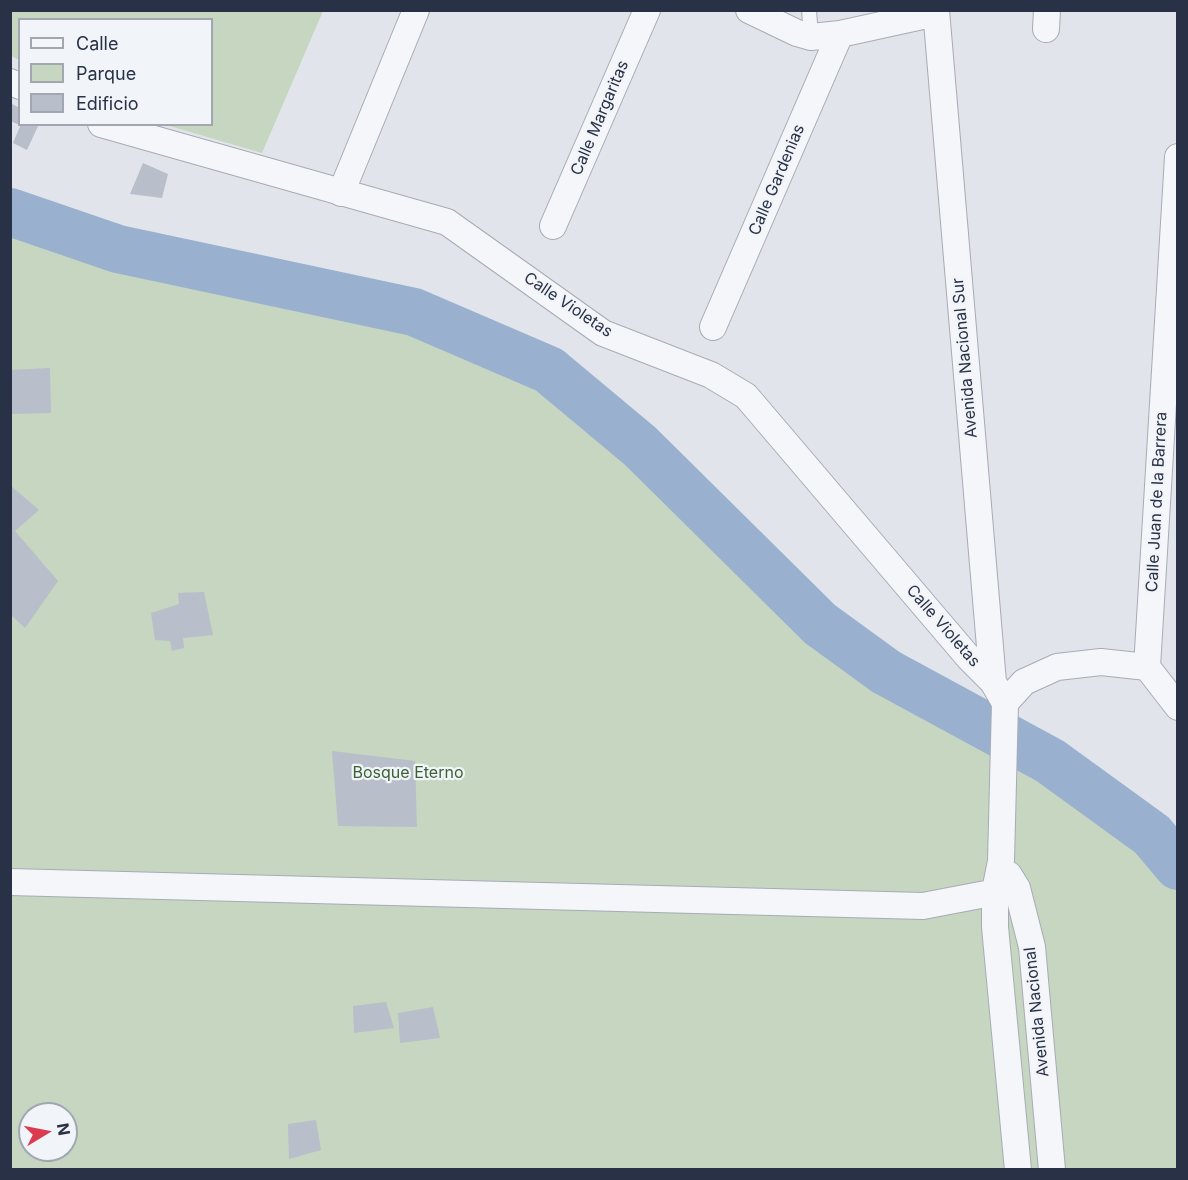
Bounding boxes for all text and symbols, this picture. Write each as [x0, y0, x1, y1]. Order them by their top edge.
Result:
legend [18, 18, 213, 126]
text: Calle [76, 33, 118, 54]
street label: Calle Margaritas [567, 58, 633, 178]
text: Parque [76, 63, 136, 84]
text: Edificio [76, 93, 139, 114]
street label: Calle Gardenias [745, 122, 809, 238]
street label: Calle Violetas [520, 268, 616, 342]
street label: Avenida Nacional Sur [948, 277, 982, 439]
street label: Calle Juan de la Barrera [1143, 411, 1171, 593]
street label: Calle Violetas [902, 581, 984, 671]
park label: Bosque Eterno [353, 763, 463, 783]
street label: Avenida Nacional [1021, 946, 1053, 1078]
north arrow [18, 1102, 78, 1162]
text: N [53, 1121, 75, 1137]

